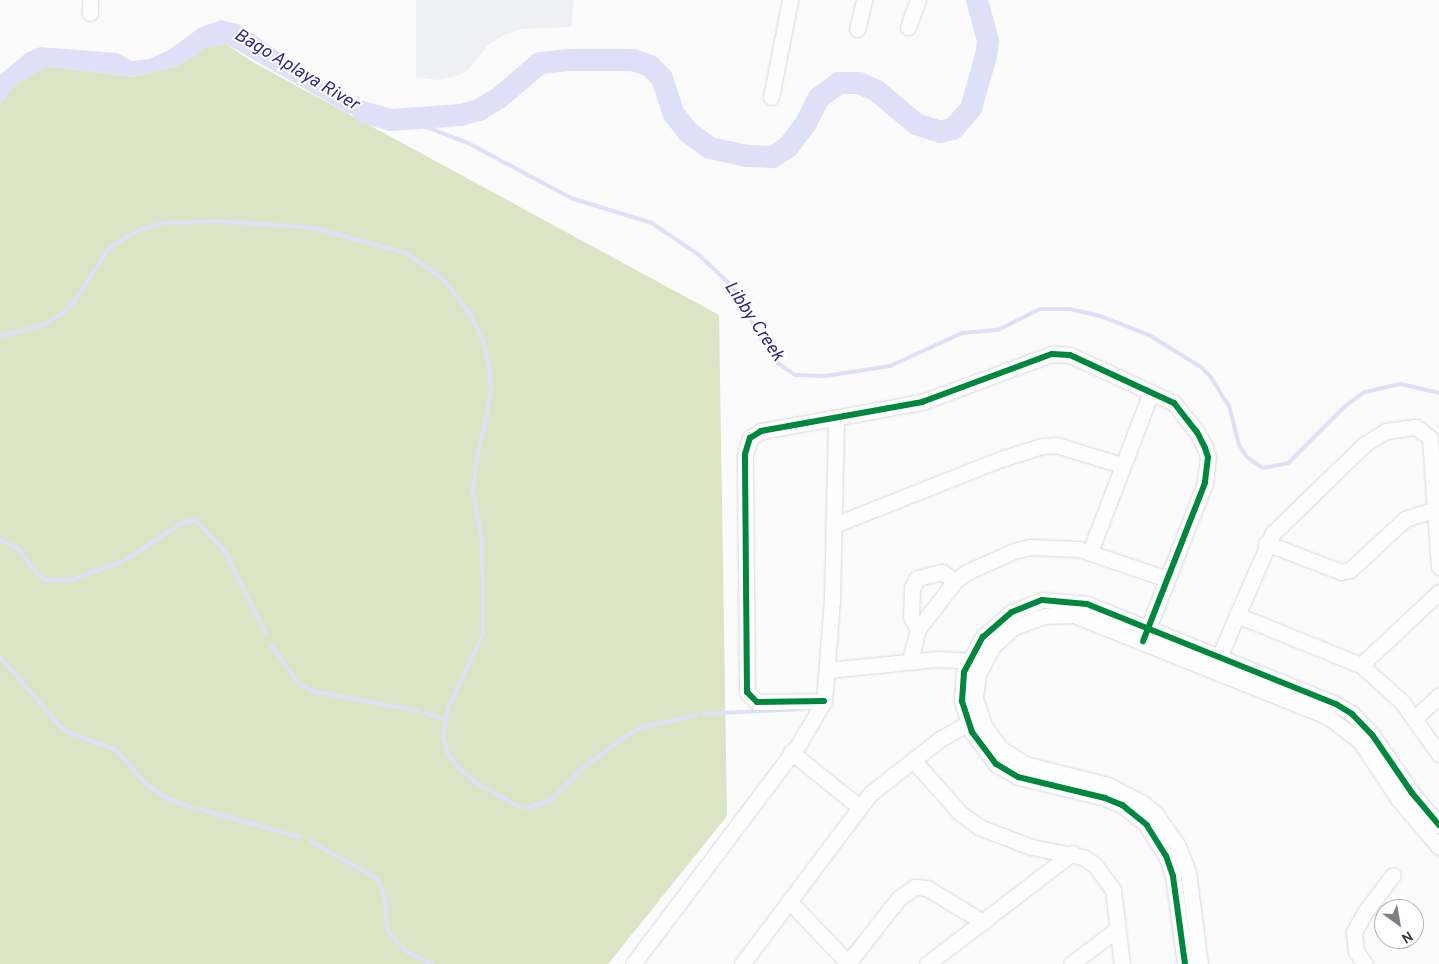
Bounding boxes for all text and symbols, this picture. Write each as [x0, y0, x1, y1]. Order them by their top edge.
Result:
water label: Bago Aplaya River [229, 25, 363, 117]
water label: Libby Creek [718, 278, 788, 366]
north arrow [1374, 899, 1424, 949]
text: N [1398, 926, 1415, 946]

